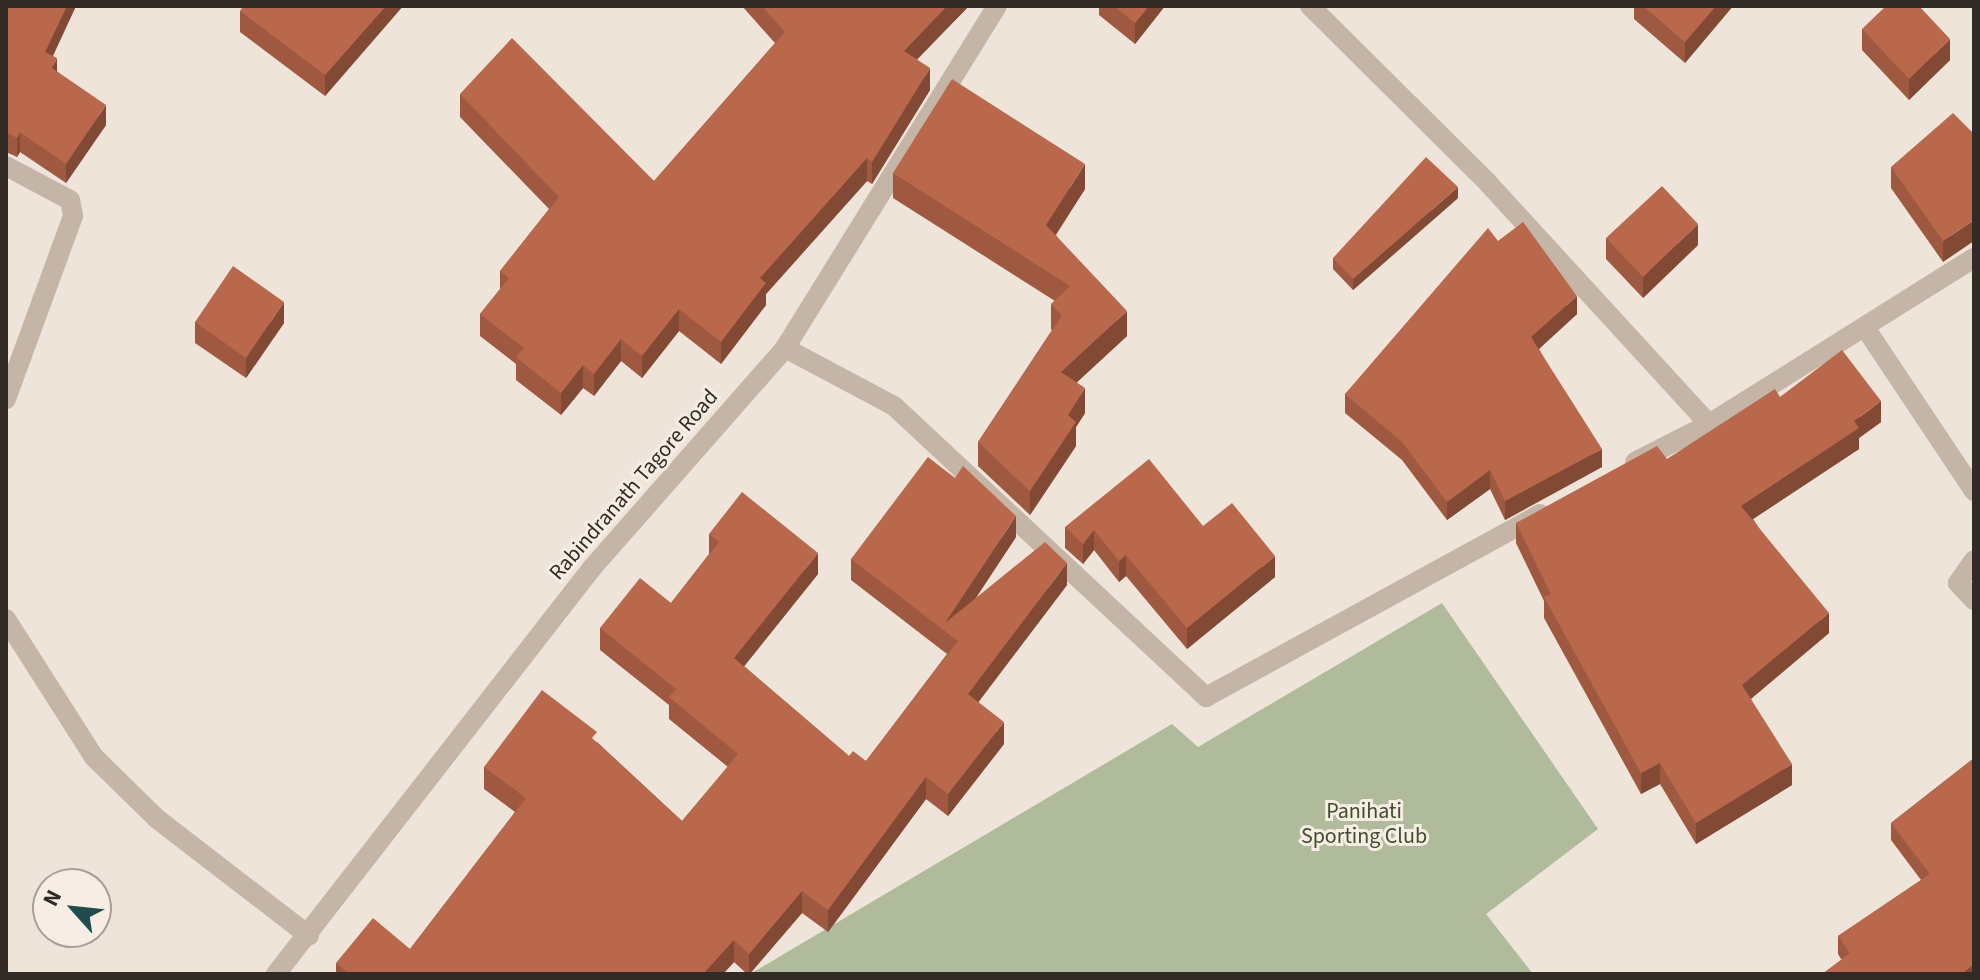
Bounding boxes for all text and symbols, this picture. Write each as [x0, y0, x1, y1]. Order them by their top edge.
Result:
street label: Rabindranath Tagore Road [544, 384, 724, 586]
park label: Panihati Sporting Club [1301, 798, 1427, 850]
north arrow [32, 868, 112, 948]
text: N [35, 884, 70, 912]

